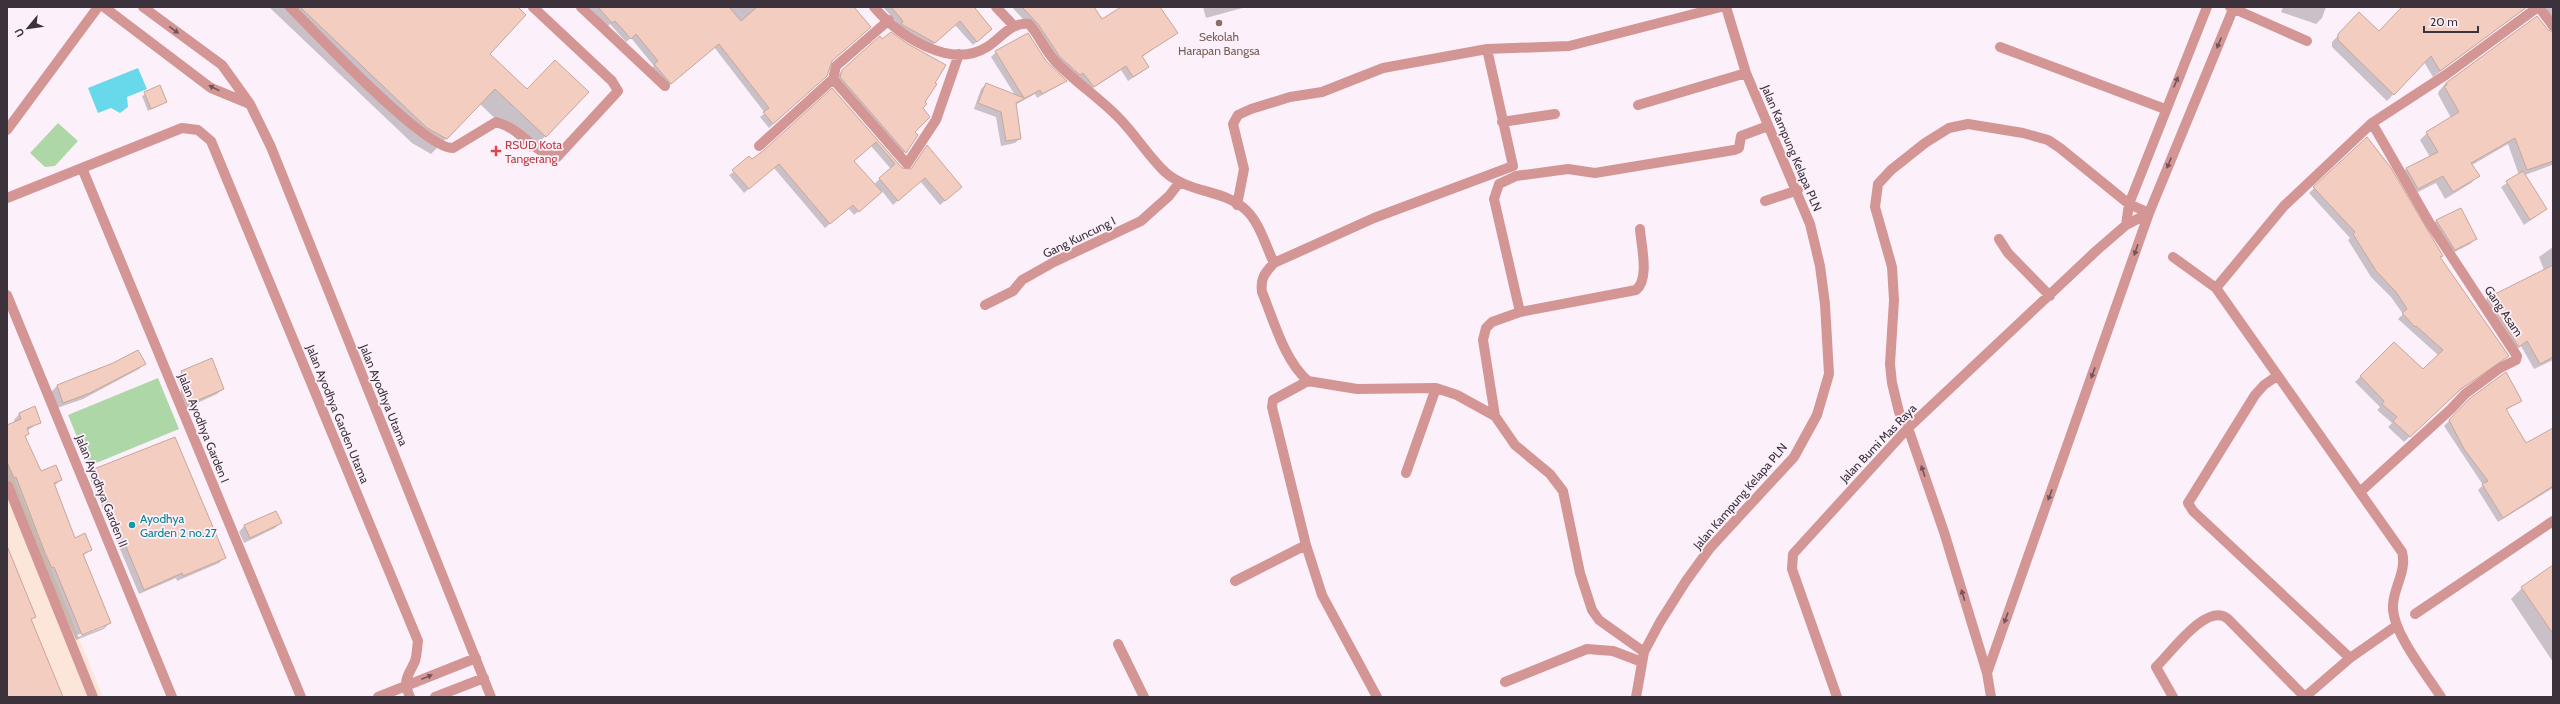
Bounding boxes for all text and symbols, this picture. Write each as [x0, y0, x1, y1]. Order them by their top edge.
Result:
north arrow [8, 8, 48, 48]
scale bar [2424, 8, 2478, 34]
text: 20 m [2430, 14, 2458, 29]
marker: Sekolah Harapan Bangsa [1214, 18, 1224, 28]
text: U [11, 26, 27, 40]
one-way arrow [169, 26, 180, 34]
place label: Sekolah Harapan Bangsa [1178, 29, 1260, 58]
one-way arrow [2216, 38, 2222, 49]
one-way arrow [2173, 77, 2179, 88]
street label: Jalan Kampung Kelapa PLN [1758, 82, 1825, 213]
one-way arrow [208, 85, 220, 92]
place label: RSUD Kota Tangerang [505, 137, 562, 166]
marker: RSUD Kota Tangerang [490, 145, 502, 157]
one-way arrow [2166, 158, 2172, 170]
street label: Gang Kuncung I [1040, 213, 1118, 261]
one-way arrow [2133, 245, 2139, 257]
street label: Gang Asam [2482, 283, 2526, 339]
street label: Jalan Ayodhya Utama [356, 341, 411, 448]
street label: Jalan Ayodhya Garden Utama [303, 342, 373, 486]
one-way arrow [2090, 367, 2096, 379]
street label: Jalan Ayodhya Garden I [175, 370, 233, 485]
street label: Jalan Bumi Mas Raya [1836, 400, 1919, 486]
street label: Jalan Ayodhya Garden II [72, 432, 131, 549]
street label: Jalan Kampung Kelapa PLN [1689, 440, 1790, 553]
one-way arrow [1920, 465, 1926, 477]
one-way arrow [2046, 490, 2052, 502]
place label: Ayodhya Garden 2 no.27 [140, 511, 217, 540]
marker: Ayodhya Garden 2 no.27 [127, 520, 137, 530]
one-way arrow [1960, 589, 1966, 601]
one-way arrow [2003, 612, 2009, 624]
one-way arrow [422, 674, 434, 680]

